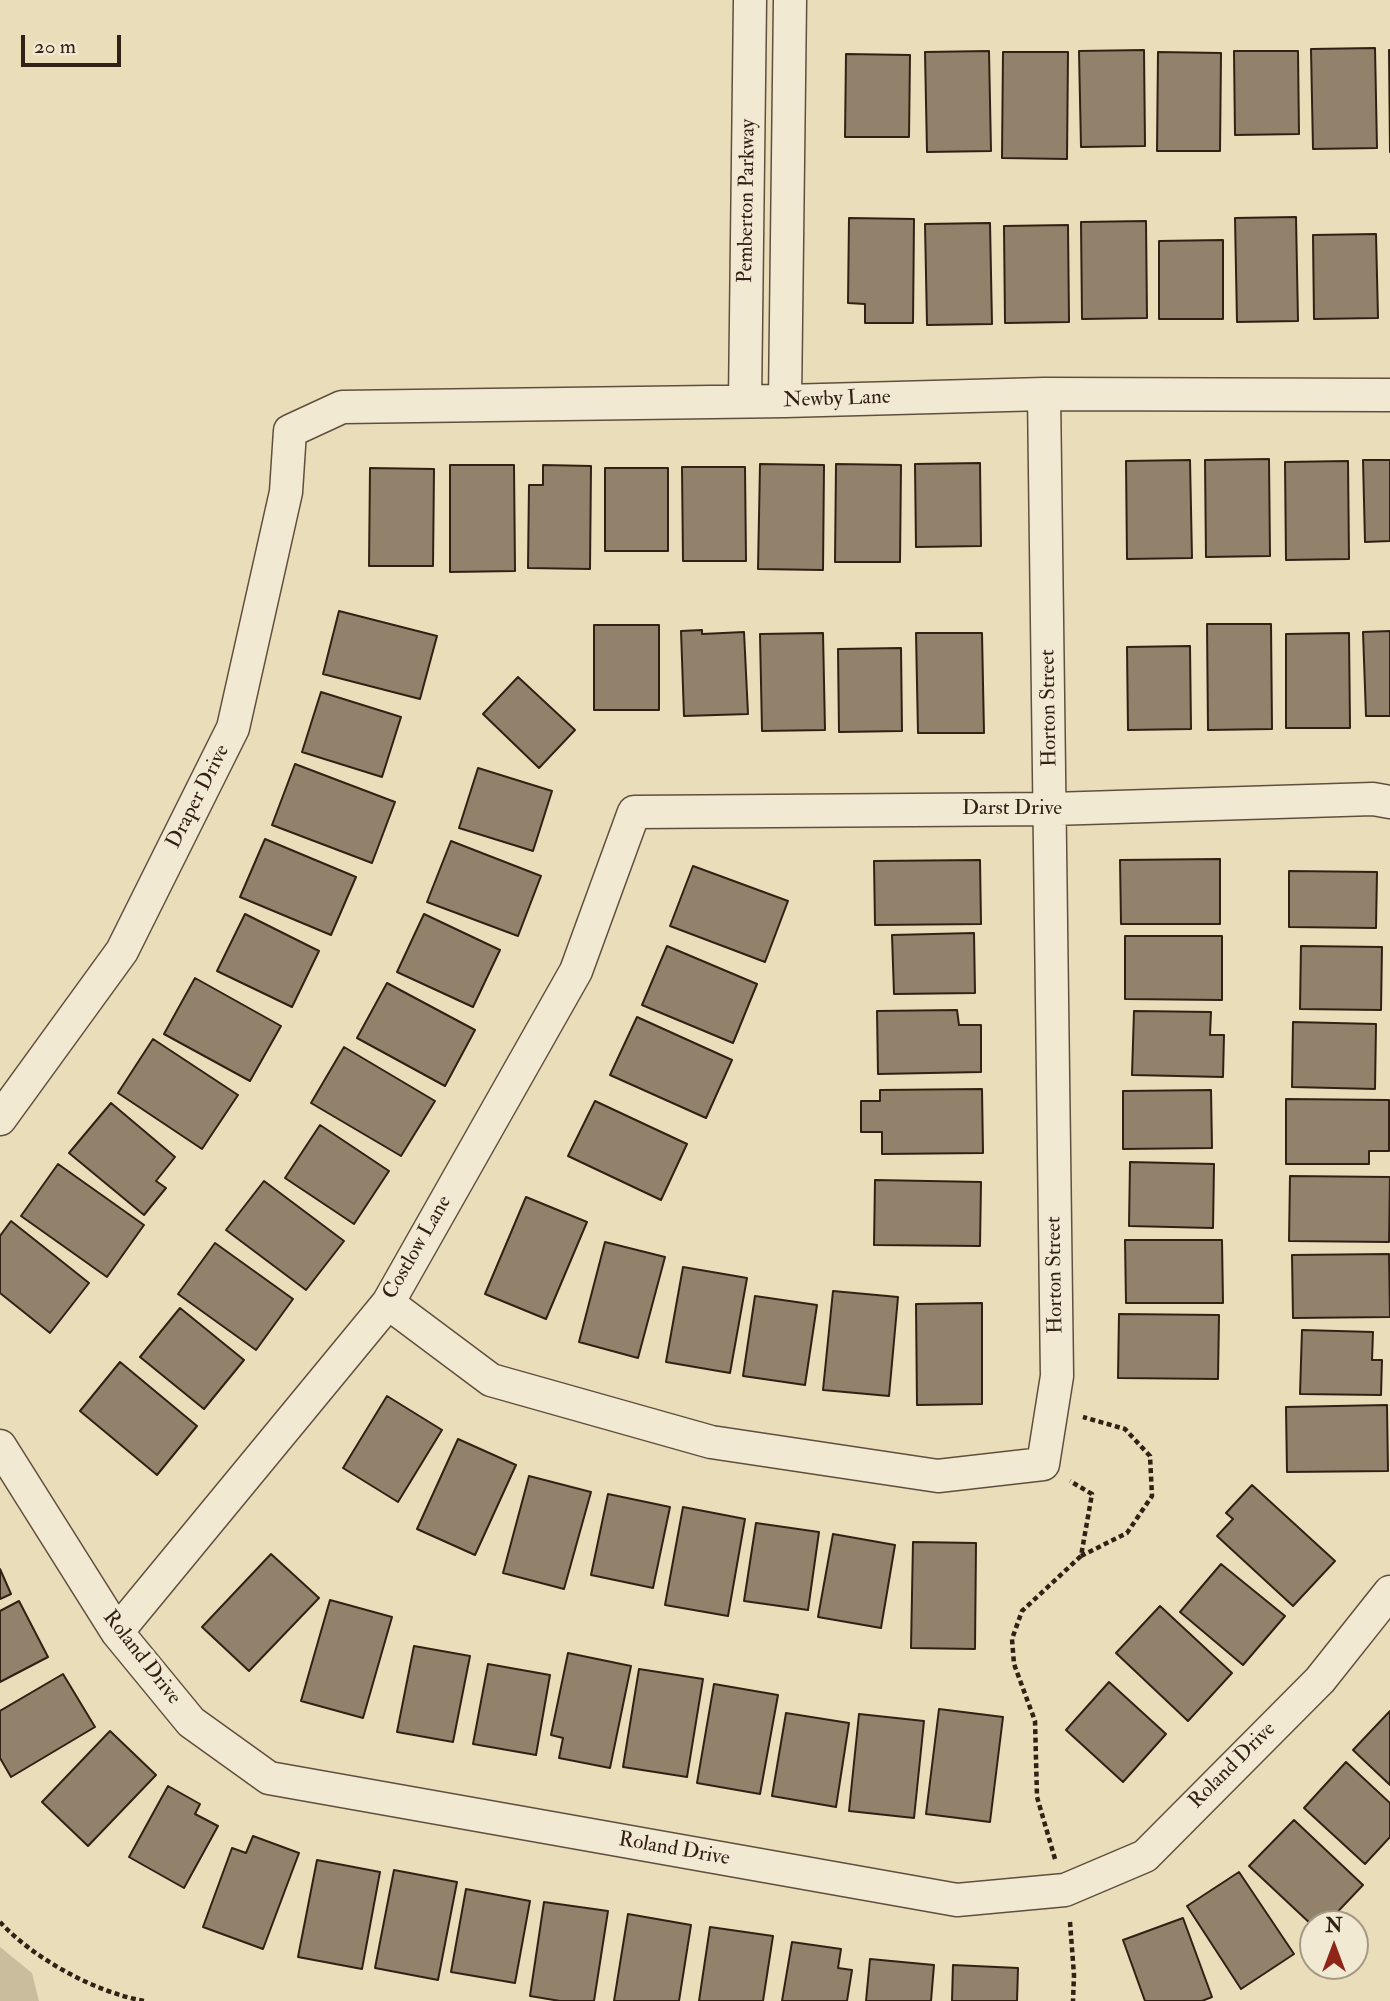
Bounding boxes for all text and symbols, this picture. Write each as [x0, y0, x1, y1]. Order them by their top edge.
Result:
scale bar [24, 21, 124, 65]
text: 20 m [34, 33, 76, 60]
street label: Pemberton Parkway [734, 119, 762, 283]
street label: Newby Lane [783, 386, 891, 414]
street label: Horton Street [1036, 649, 1064, 767]
street label: Draper Drive [162, 741, 236, 853]
street label: Darst Drive [962, 796, 1062, 822]
street label: Costlow Lane [378, 1192, 458, 1304]
street label: Horton Street [1042, 1216, 1070, 1334]
street label: Roland Drive [96, 1606, 186, 1710]
street label: Roland Drive [1184, 1717, 1282, 1815]
street label: Roland Drive [616, 1828, 732, 1872]
north arrow [1299, 1910, 1369, 1980]
text: N [1325, 1914, 1343, 1938]

